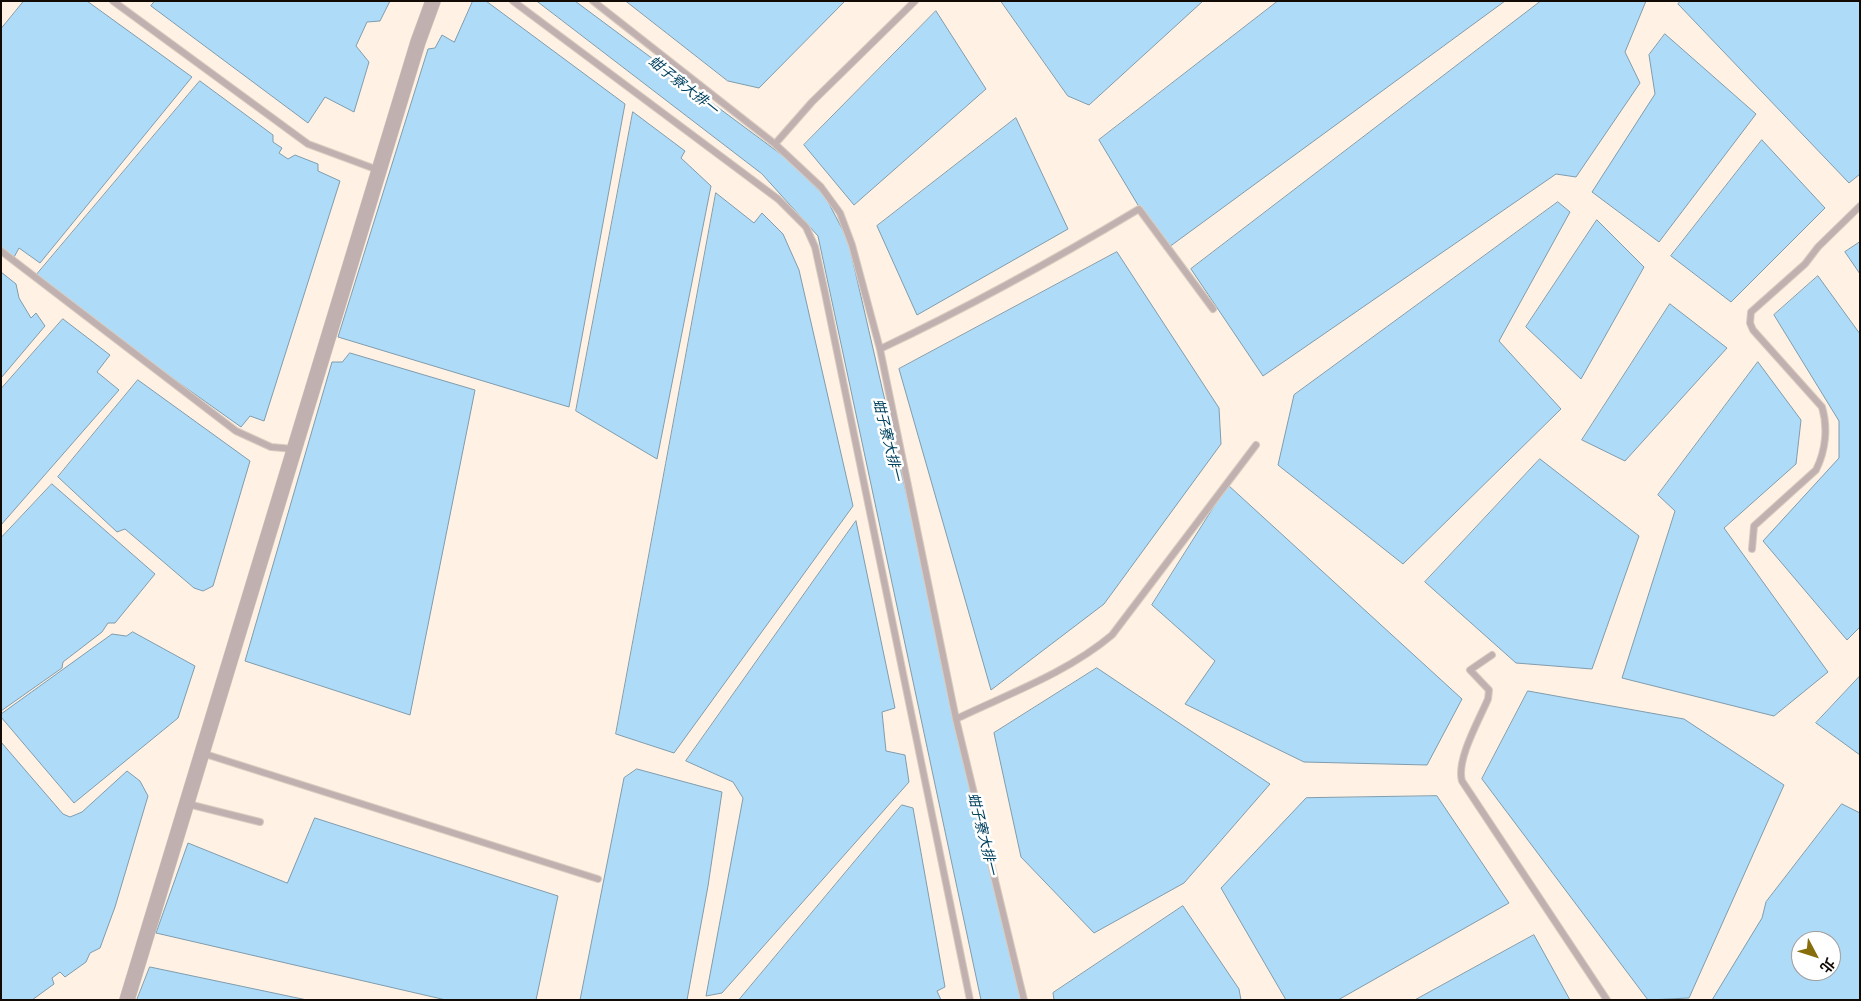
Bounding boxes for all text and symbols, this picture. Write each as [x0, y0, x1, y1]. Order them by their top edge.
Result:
water label: 蚶子寮大排一 [645, 54, 721, 118]
water label: 蚶子寮大排一 [869, 397, 905, 483]
water label: 蚶子寮大排一 [964, 791, 1000, 877]
north arrow [1791, 931, 1841, 981]
text: 北 [1816, 954, 1838, 976]

